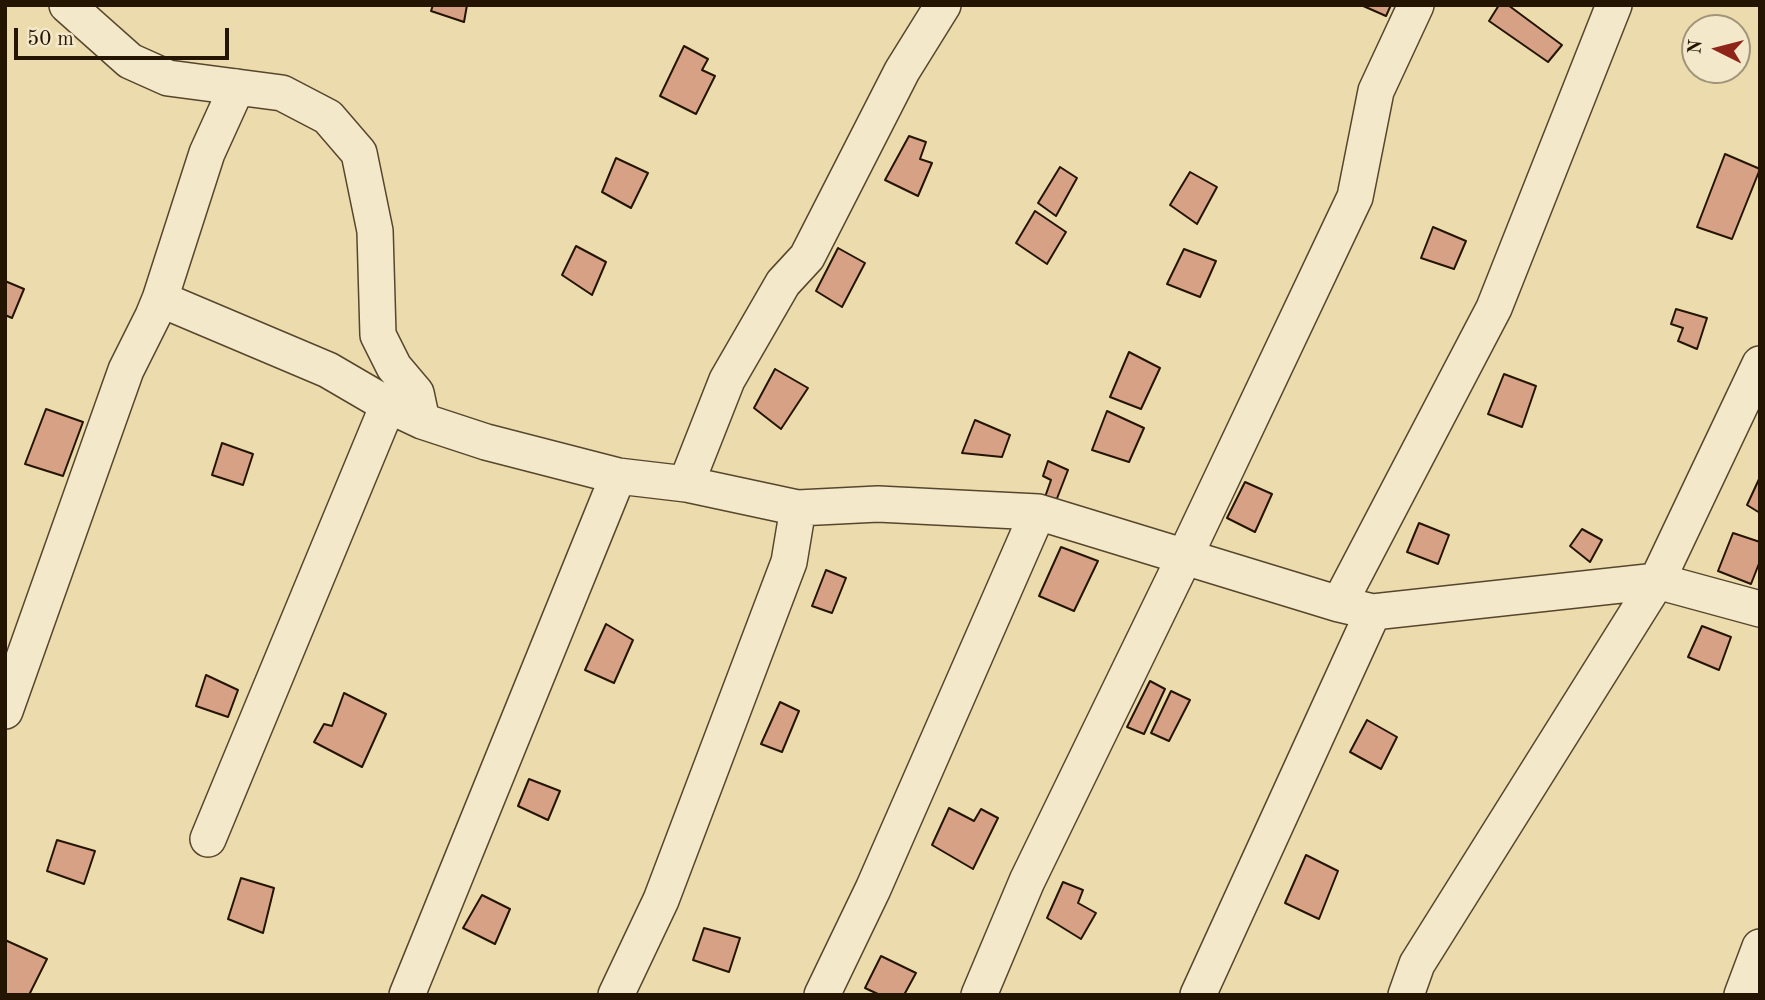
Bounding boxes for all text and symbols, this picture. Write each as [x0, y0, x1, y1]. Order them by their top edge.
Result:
scale bar [18, 14, 233, 58]
north arrow [1681, 14, 1751, 84]
text: 50 m [27, 29, 74, 50]
text: N [1686, 39, 1707, 55]

